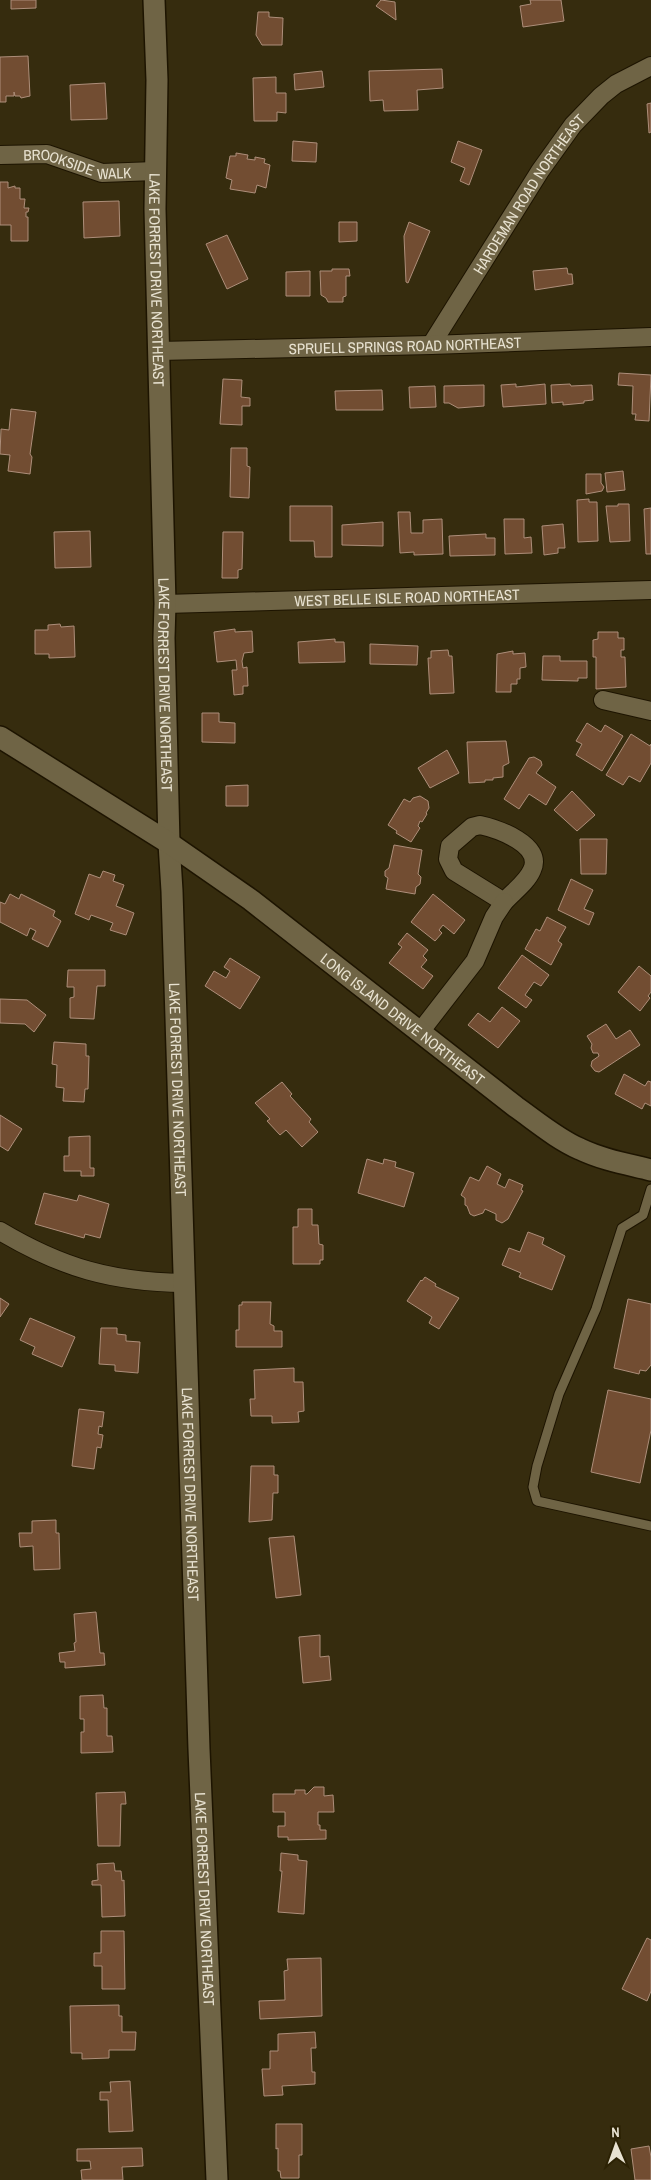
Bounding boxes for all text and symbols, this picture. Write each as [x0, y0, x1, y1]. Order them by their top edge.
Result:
street label: HARDEMAN ROAD NORTHEAST [468, 108, 589, 278]
street label: BROOKSIDE WALK [23, 143, 133, 184]
street label: LAKE FORREST DRIVE NORTHEAST [144, 173, 170, 387]
street label: SPRUELL SPRINGS ROAD NORTHEAST [288, 331, 522, 359]
street label: LAKE FORREST DRIVE NORTHEAST [153, 578, 178, 792]
street label: WEST BELLE ISLE ROAD NORTHEAST [294, 583, 520, 611]
street label: LONG ISLAND DRIVE NORTHEAST [316, 948, 490, 1090]
street label: LAKE FORREST DRIVE NORTHEAST [164, 982, 192, 1197]
street label: LAKE FORREST DRIVE NORTHEAST [177, 1387, 205, 1602]
street label: LAKE FORREST DRIVE NORTHEAST [190, 1792, 220, 2007]
north arrow [591, 2120, 641, 2170]
text: N [611, 2123, 620, 2141]

